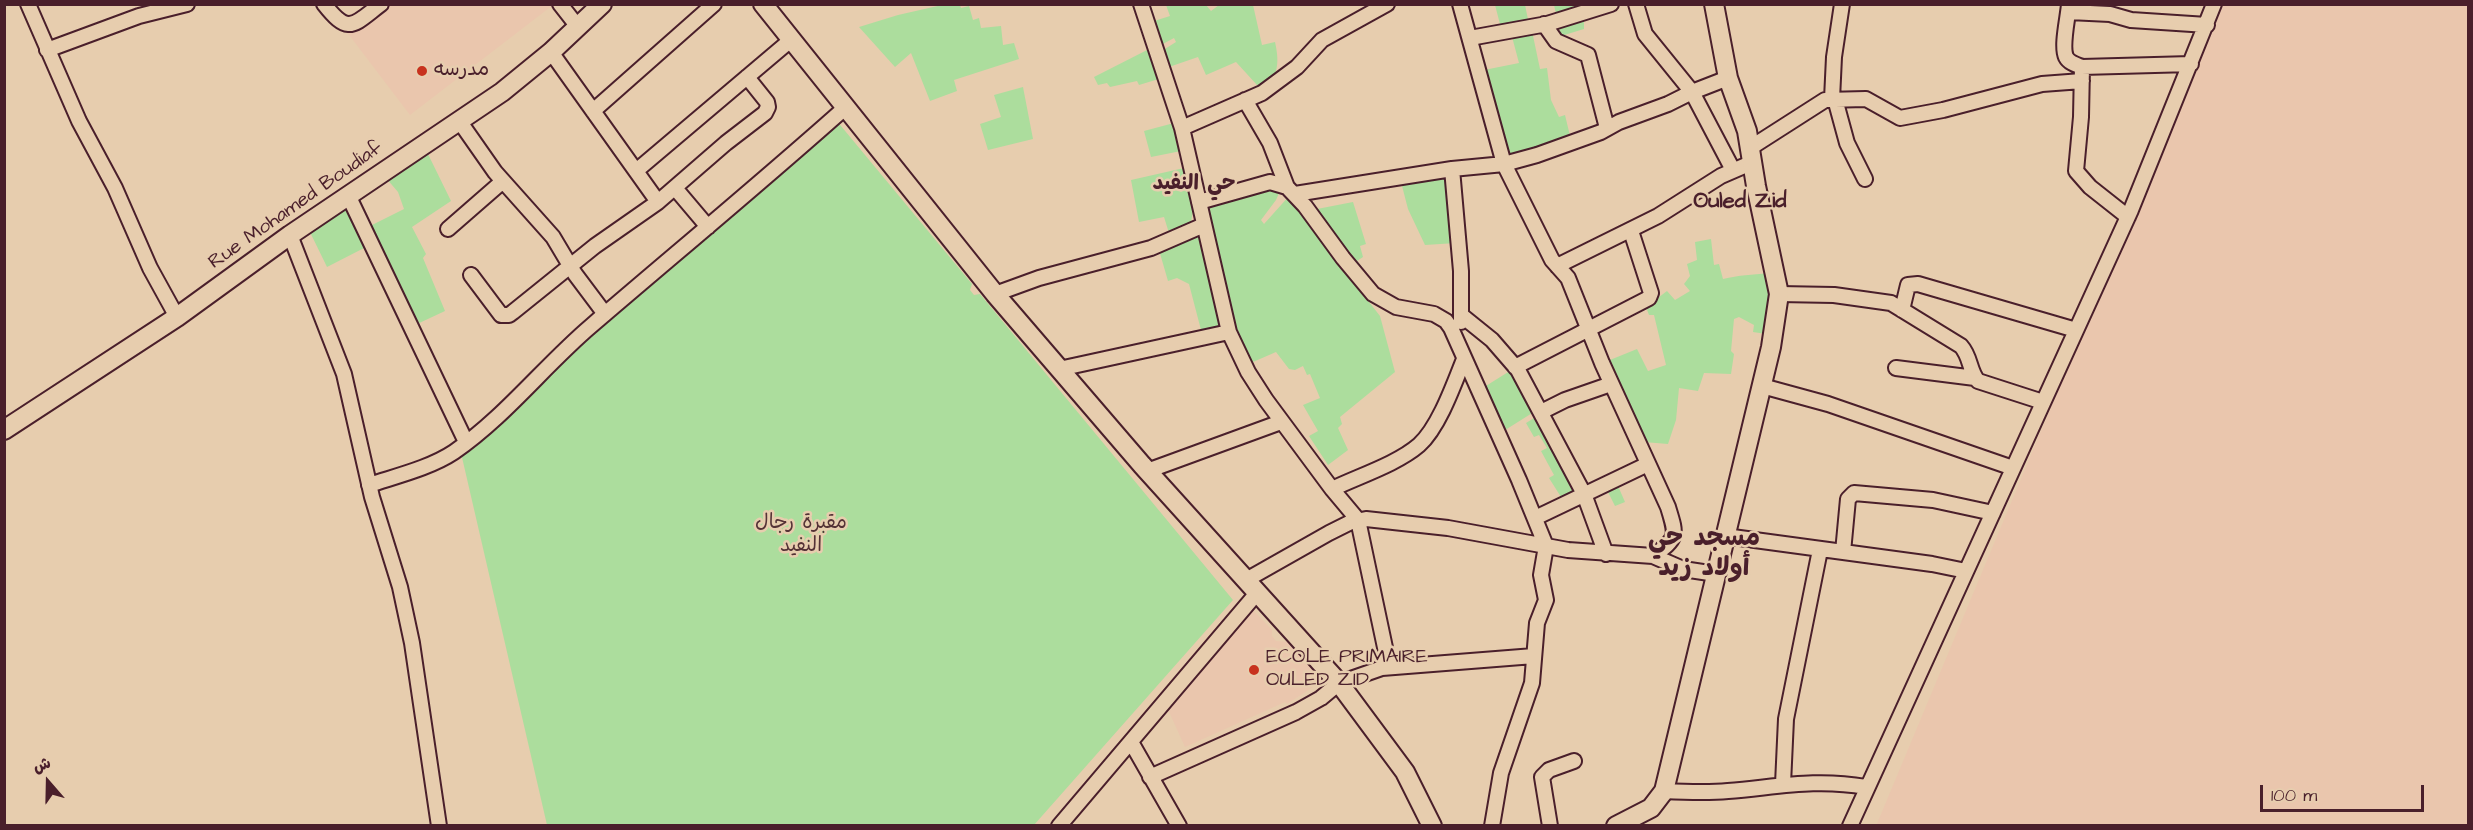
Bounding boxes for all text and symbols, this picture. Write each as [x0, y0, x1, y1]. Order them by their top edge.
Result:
place label: مدرسه [434, 59, 489, 83]
marker: مدرسه [415, 64, 429, 78]
street label: Rue Mohamed Boudiaf [204, 137, 388, 275]
district label: حي النفيد [1152, 172, 1236, 198]
district label: Ouled Zid [1693, 189, 1787, 215]
park label: مقبرة رجال النفيد [755, 512, 847, 559]
district label: مسجد حي أولاد زيد [1648, 524, 1760, 586]
place label: ECOLE PRIMAIRE OULED ZID [1266, 646, 1428, 693]
marker: ECOLE PRIMAIRE OULED ZID [1247, 663, 1261, 677]
north arrow [18, 752, 78, 812]
text: ش [30, 752, 54, 778]
scale bar [2263, 773, 2426, 811]
text: 100 m [2271, 783, 2317, 808]

